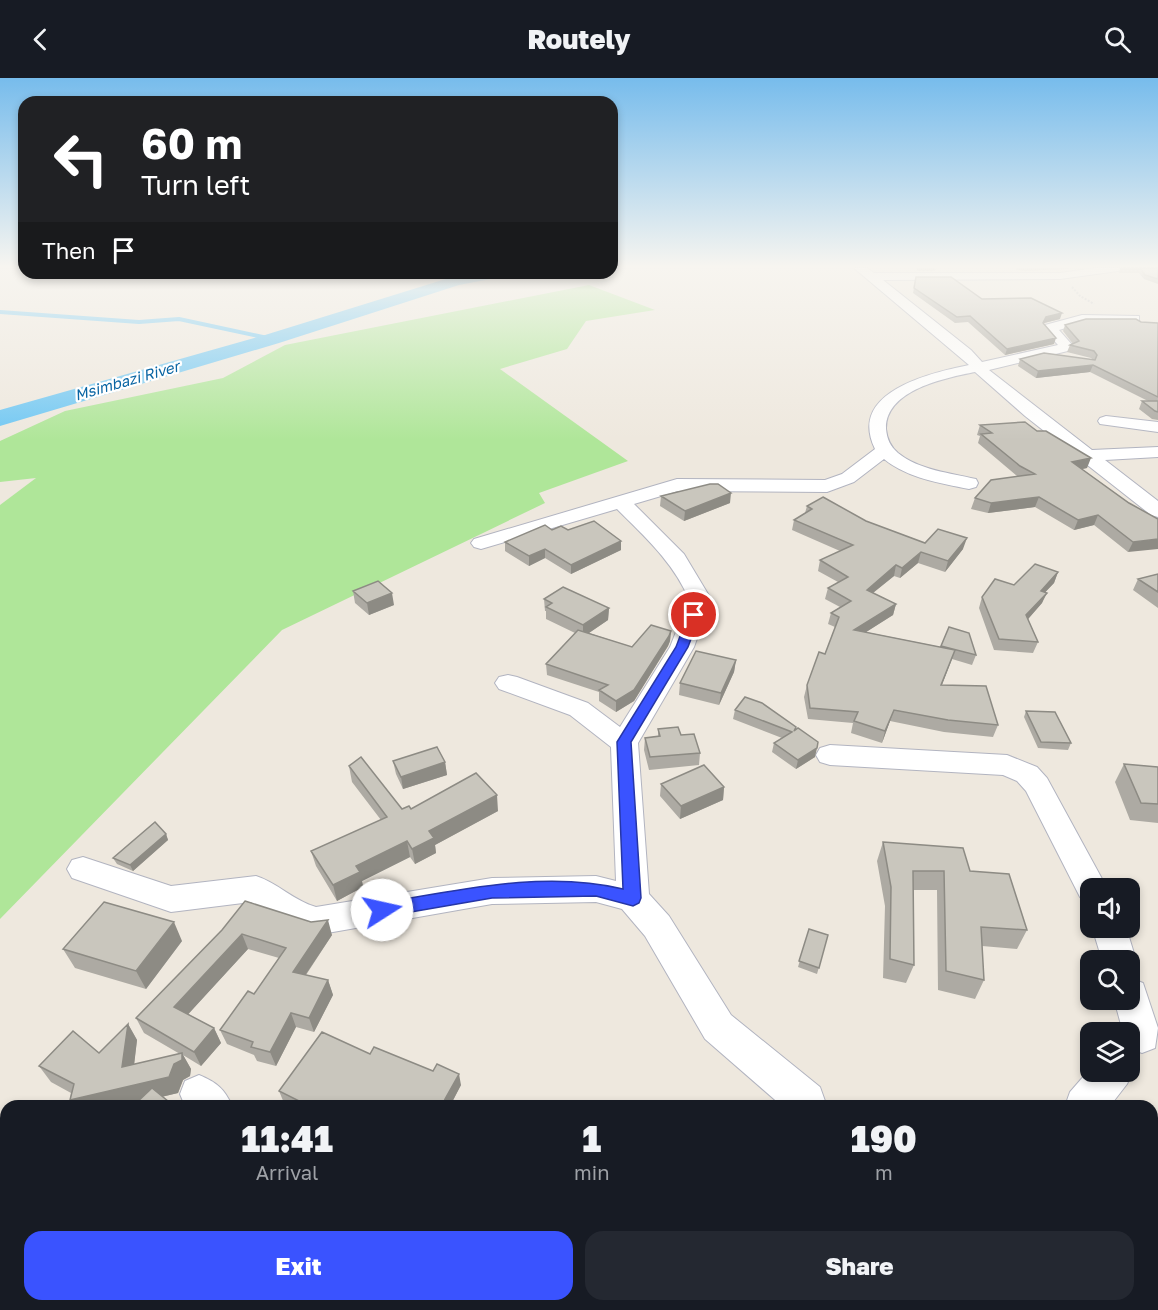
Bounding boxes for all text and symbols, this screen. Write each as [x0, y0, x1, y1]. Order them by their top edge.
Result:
icon: back [24, 23, 57, 56]
text: Routely [527, 23, 631, 55]
icon: search [1101, 23, 1134, 56]
text: 60 m [141, 118, 242, 168]
icon: left [42, 120, 120, 198]
text: Turn left [141, 169, 250, 201]
icon: arrive [107, 234, 140, 267]
text: Then [42, 237, 95, 264]
water label: Msimbazi River [72, 356, 183, 404]
pin [668, 589, 719, 640]
icon: arrive [677, 598, 710, 631]
position arrow [350, 878, 414, 942]
map controls [1080, 878, 1140, 1082]
button: sound [1080, 878, 1140, 938]
button: search [1080, 950, 1140, 1010]
button: layers [1080, 1022, 1140, 1082]
text: 11:41 [241, 1117, 333, 1160]
text: 1 [582, 1117, 601, 1160]
text: 190 [851, 1117, 917, 1160]
text: Arrival [256, 1160, 318, 1184]
text: min [574, 1160, 609, 1184]
text: m [875, 1160, 893, 1184]
button: Exit [24, 1231, 573, 1300]
button: Share [585, 1231, 1134, 1300]

